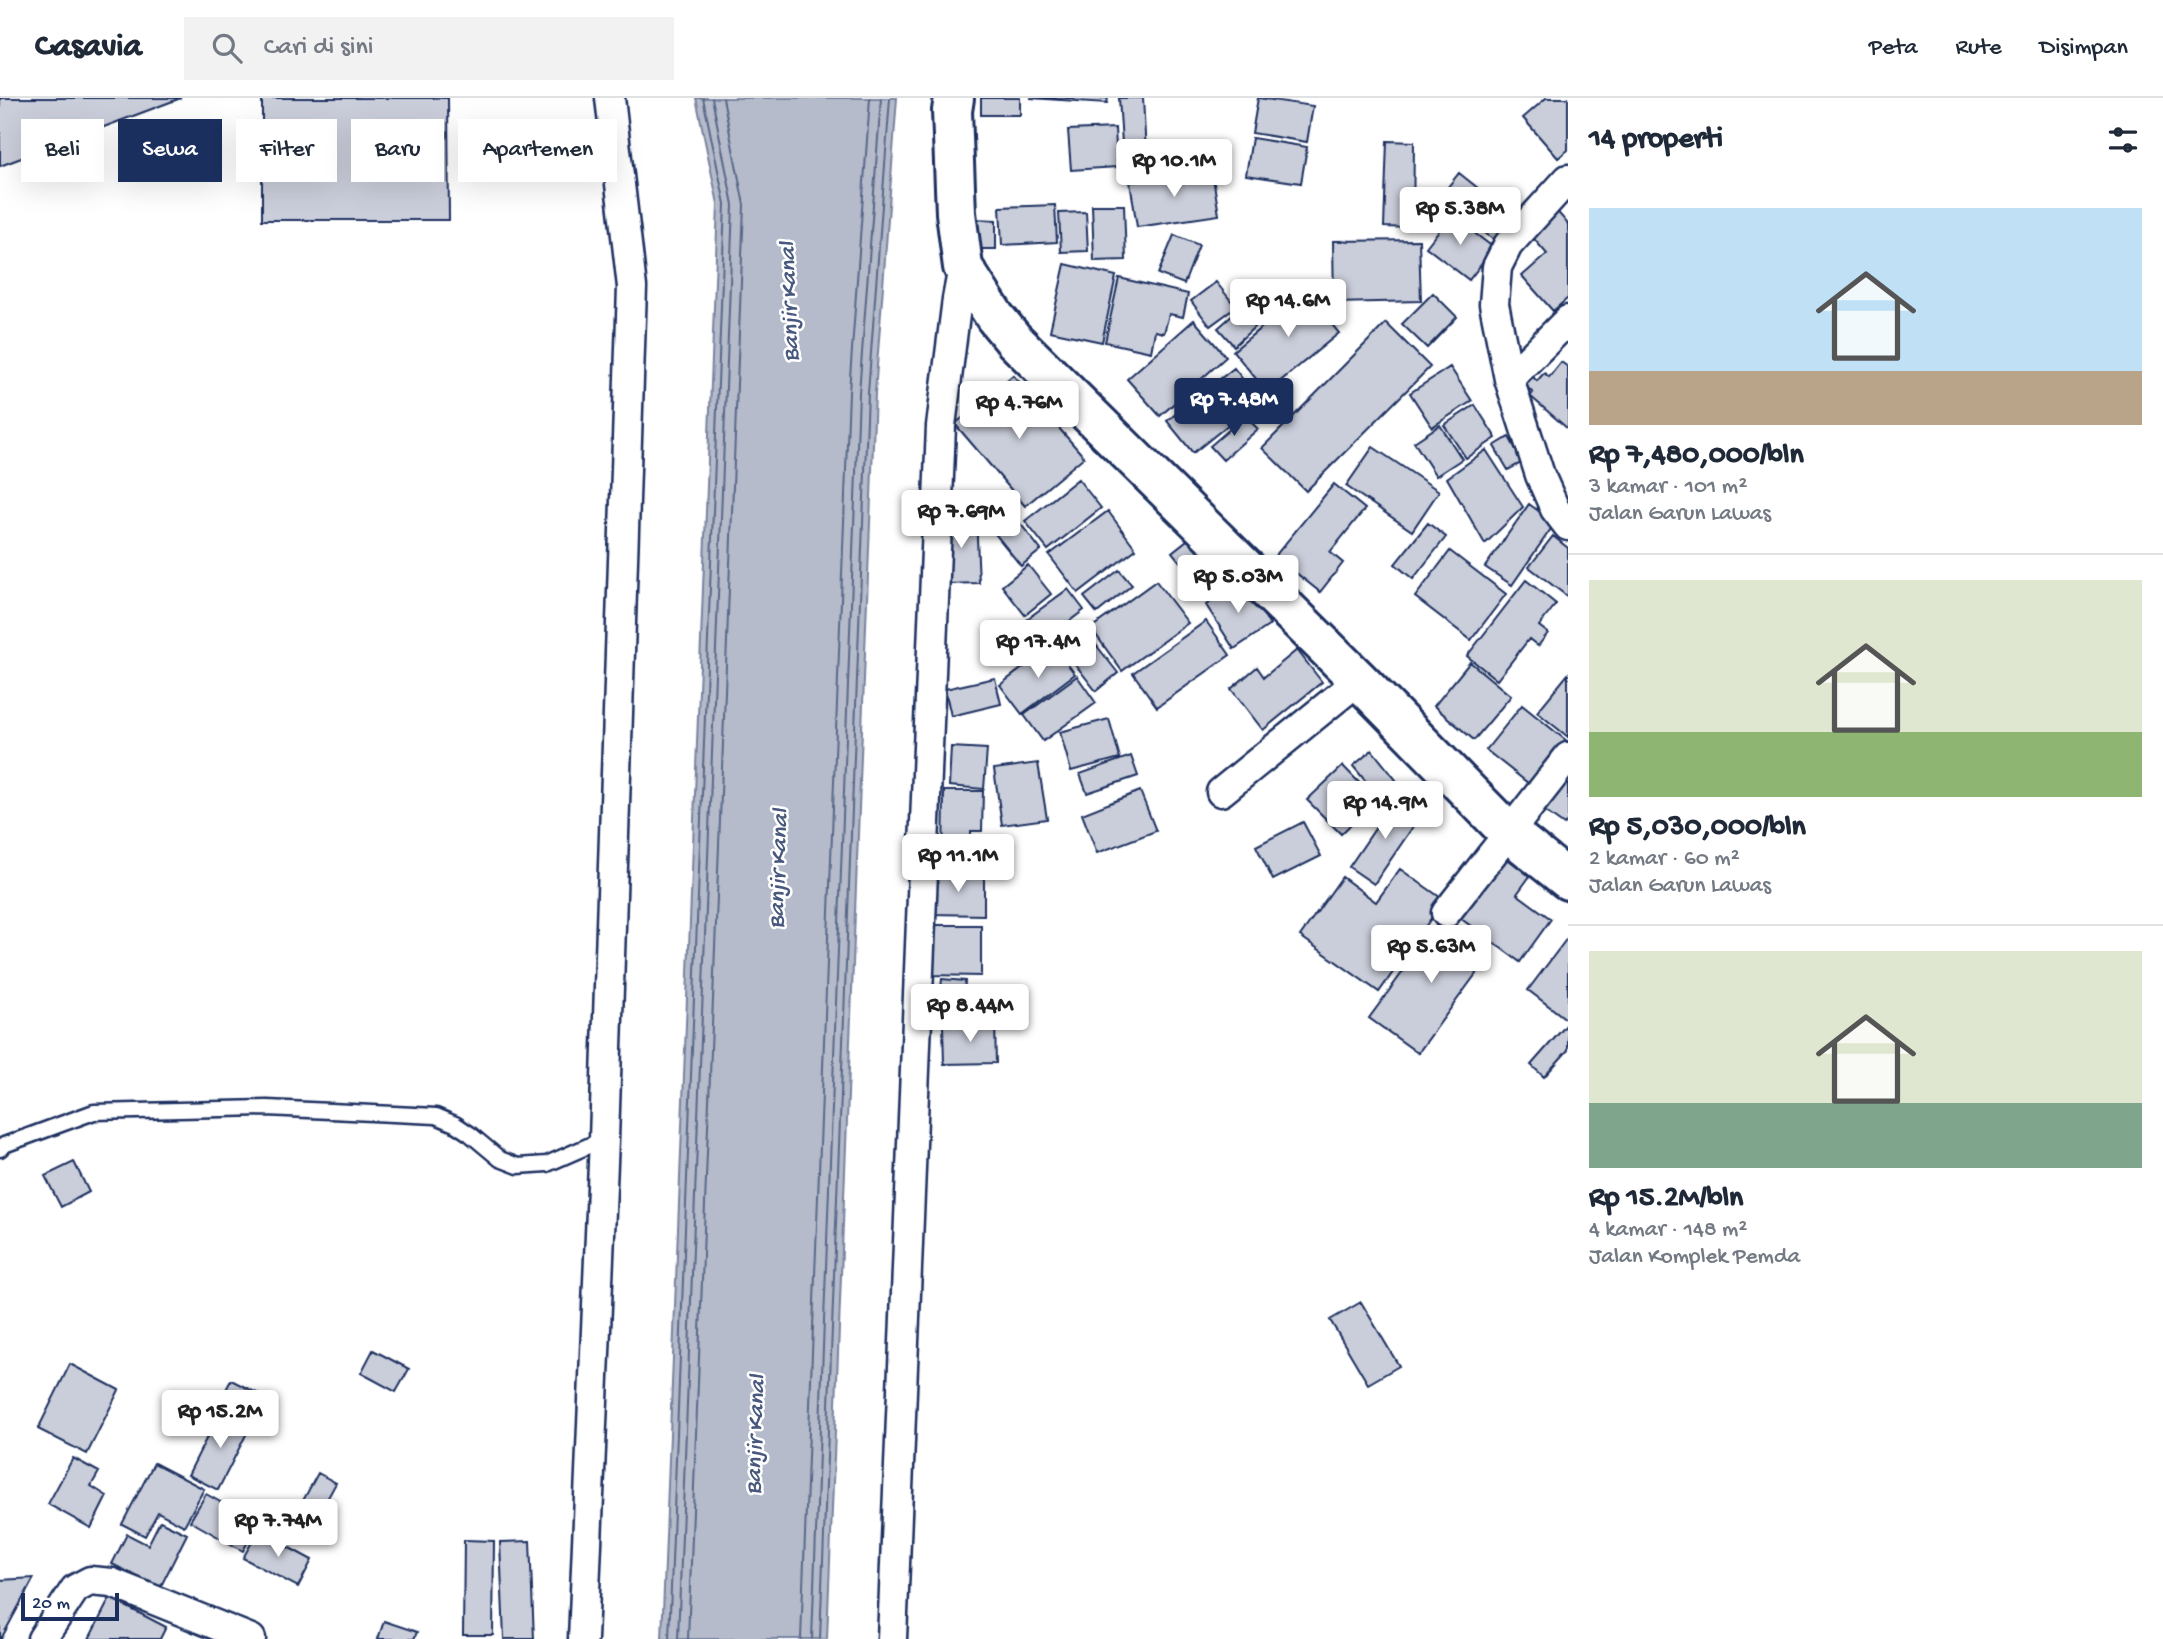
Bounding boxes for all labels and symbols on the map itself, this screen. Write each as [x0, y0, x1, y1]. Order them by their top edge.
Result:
pin: Rp 10.1M [1102, 140, 1246, 199]
pin: Rp 5.38M [1388, 188, 1532, 247]
water label: Banjir Kanal [774, 240, 808, 362]
pin: Rp 14.6M [1216, 280, 1360, 339]
pin: Rp 7.48M [1162, 378, 1306, 438]
pin: Rp 4.76M [947, 382, 1091, 441]
pin: Rp 7.69M [889, 490, 1033, 550]
pin: Rp 5.03M [1166, 556, 1310, 615]
pin: Rp 17.4M [966, 620, 1110, 680]
pin: Rp 14.9M [1313, 782, 1457, 841]
water label: Banjir Kanal [763, 807, 797, 929]
pin: Rp 11.1M [886, 834, 1030, 894]
pin: Rp 5.63M [1359, 926, 1503, 985]
pin: Rp 8.44M [898, 984, 1042, 1044]
water label: Banjir Kanal [740, 1373, 774, 1495]
pin: Rp 15.2M [148, 1390, 292, 1450]
pin: Rp 7.74M [206, 1500, 350, 1559]
scale bar [21, 1590, 119, 1622]

